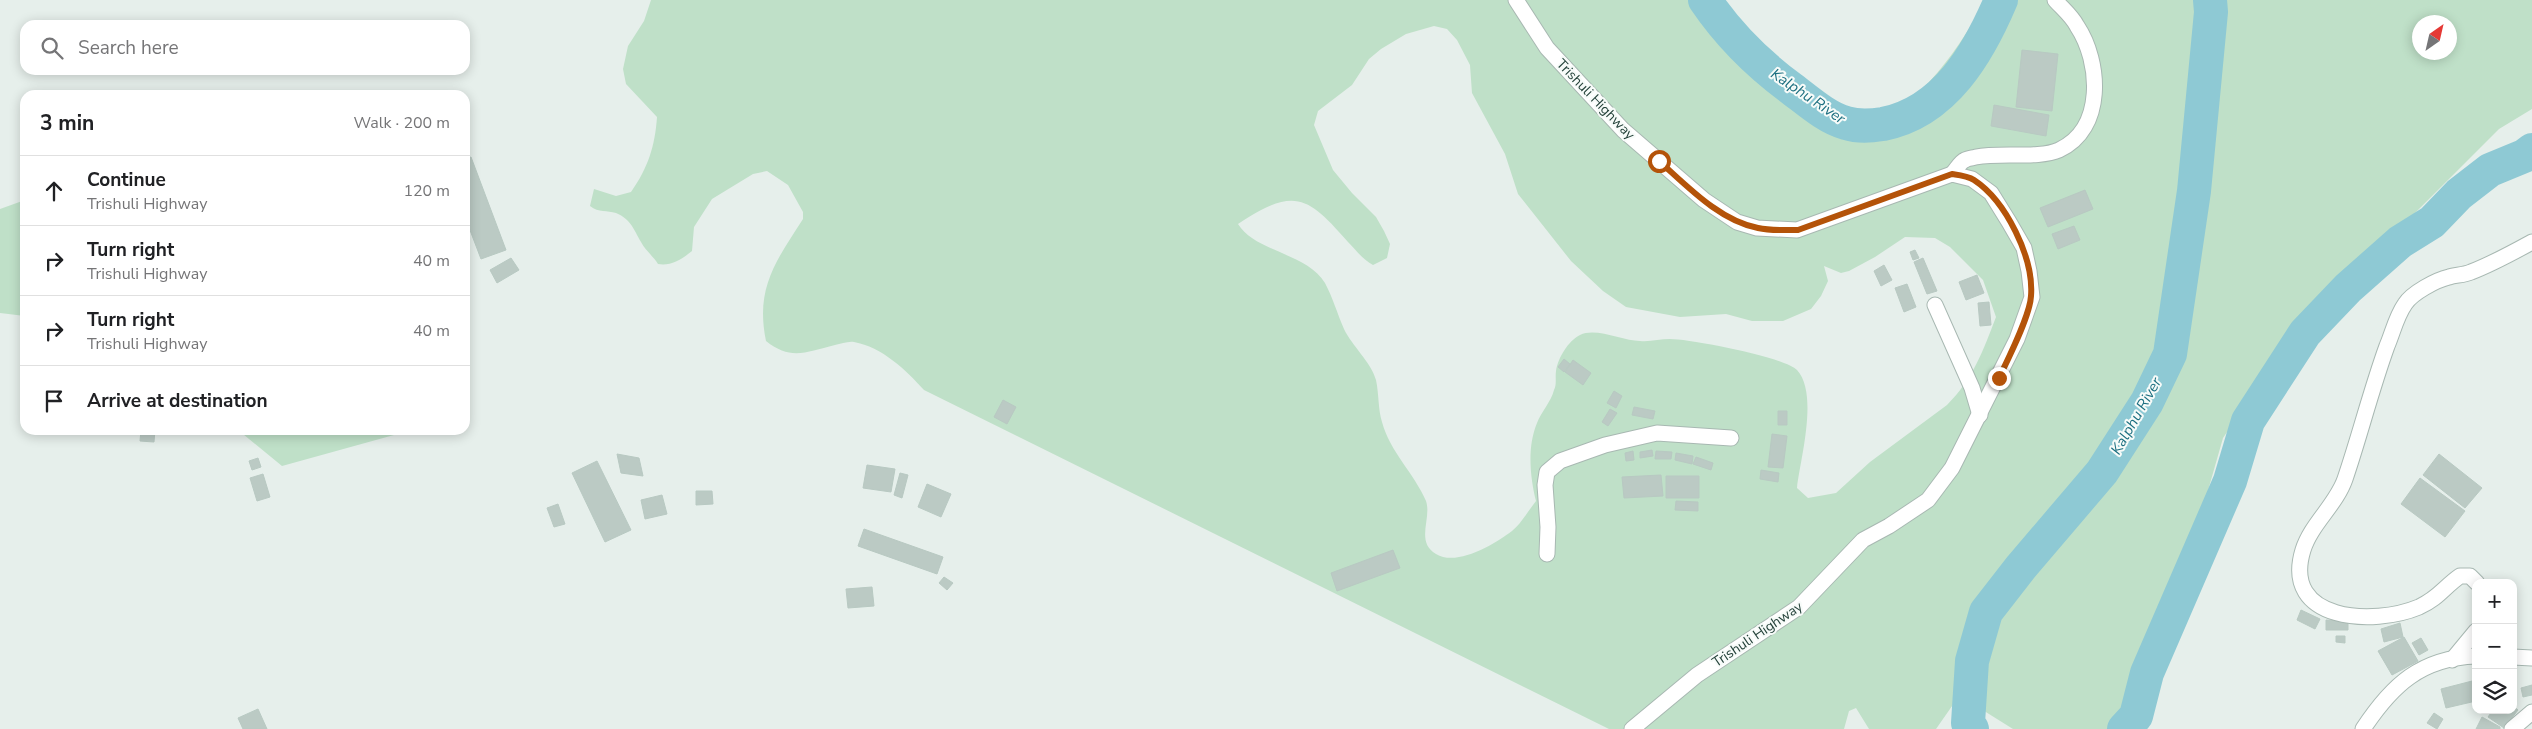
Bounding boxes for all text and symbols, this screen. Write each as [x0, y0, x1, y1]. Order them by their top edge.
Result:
north arrow [2412, 15, 2457, 60]
search box [20, 20, 470, 75]
icon: search [38, 34, 66, 62]
text: Search here [78, 35, 179, 61]
street label: Trishuli Highway [1552, 55, 1640, 144]
water label: Kalphu River [1767, 64, 1850, 129]
text: 3 min [40, 109, 94, 137]
text: Walk · 200 m [354, 112, 450, 134]
route start [1648, 150, 1671, 173]
text: Continue [87, 167, 166, 193]
icon: ahead [40, 177, 68, 205]
text: 120 m [403, 180, 450, 202]
text: Trishuli Highway [87, 193, 207, 215]
text: Turn right [87, 237, 174, 263]
icon: right [40, 247, 68, 275]
text: 40 m [413, 250, 450, 272]
text: Trishuli Highway [87, 263, 207, 285]
text: Turn right [87, 307, 174, 333]
icon: right [40, 317, 68, 345]
text: 40 m [413, 320, 450, 342]
text: Trishuli Highway [87, 333, 207, 355]
route end [1988, 367, 2011, 390]
water label: Kalphu River [2106, 373, 2166, 458]
icon: arrive [40, 387, 68, 415]
text: Arrive at destination [87, 388, 268, 414]
map controls [2472, 579, 2517, 714]
button: + [2472, 579, 2517, 624]
street label: Trishuli Highway [1708, 597, 1807, 672]
button: − [2472, 624, 2517, 669]
button: layers [2472, 669, 2517, 714]

